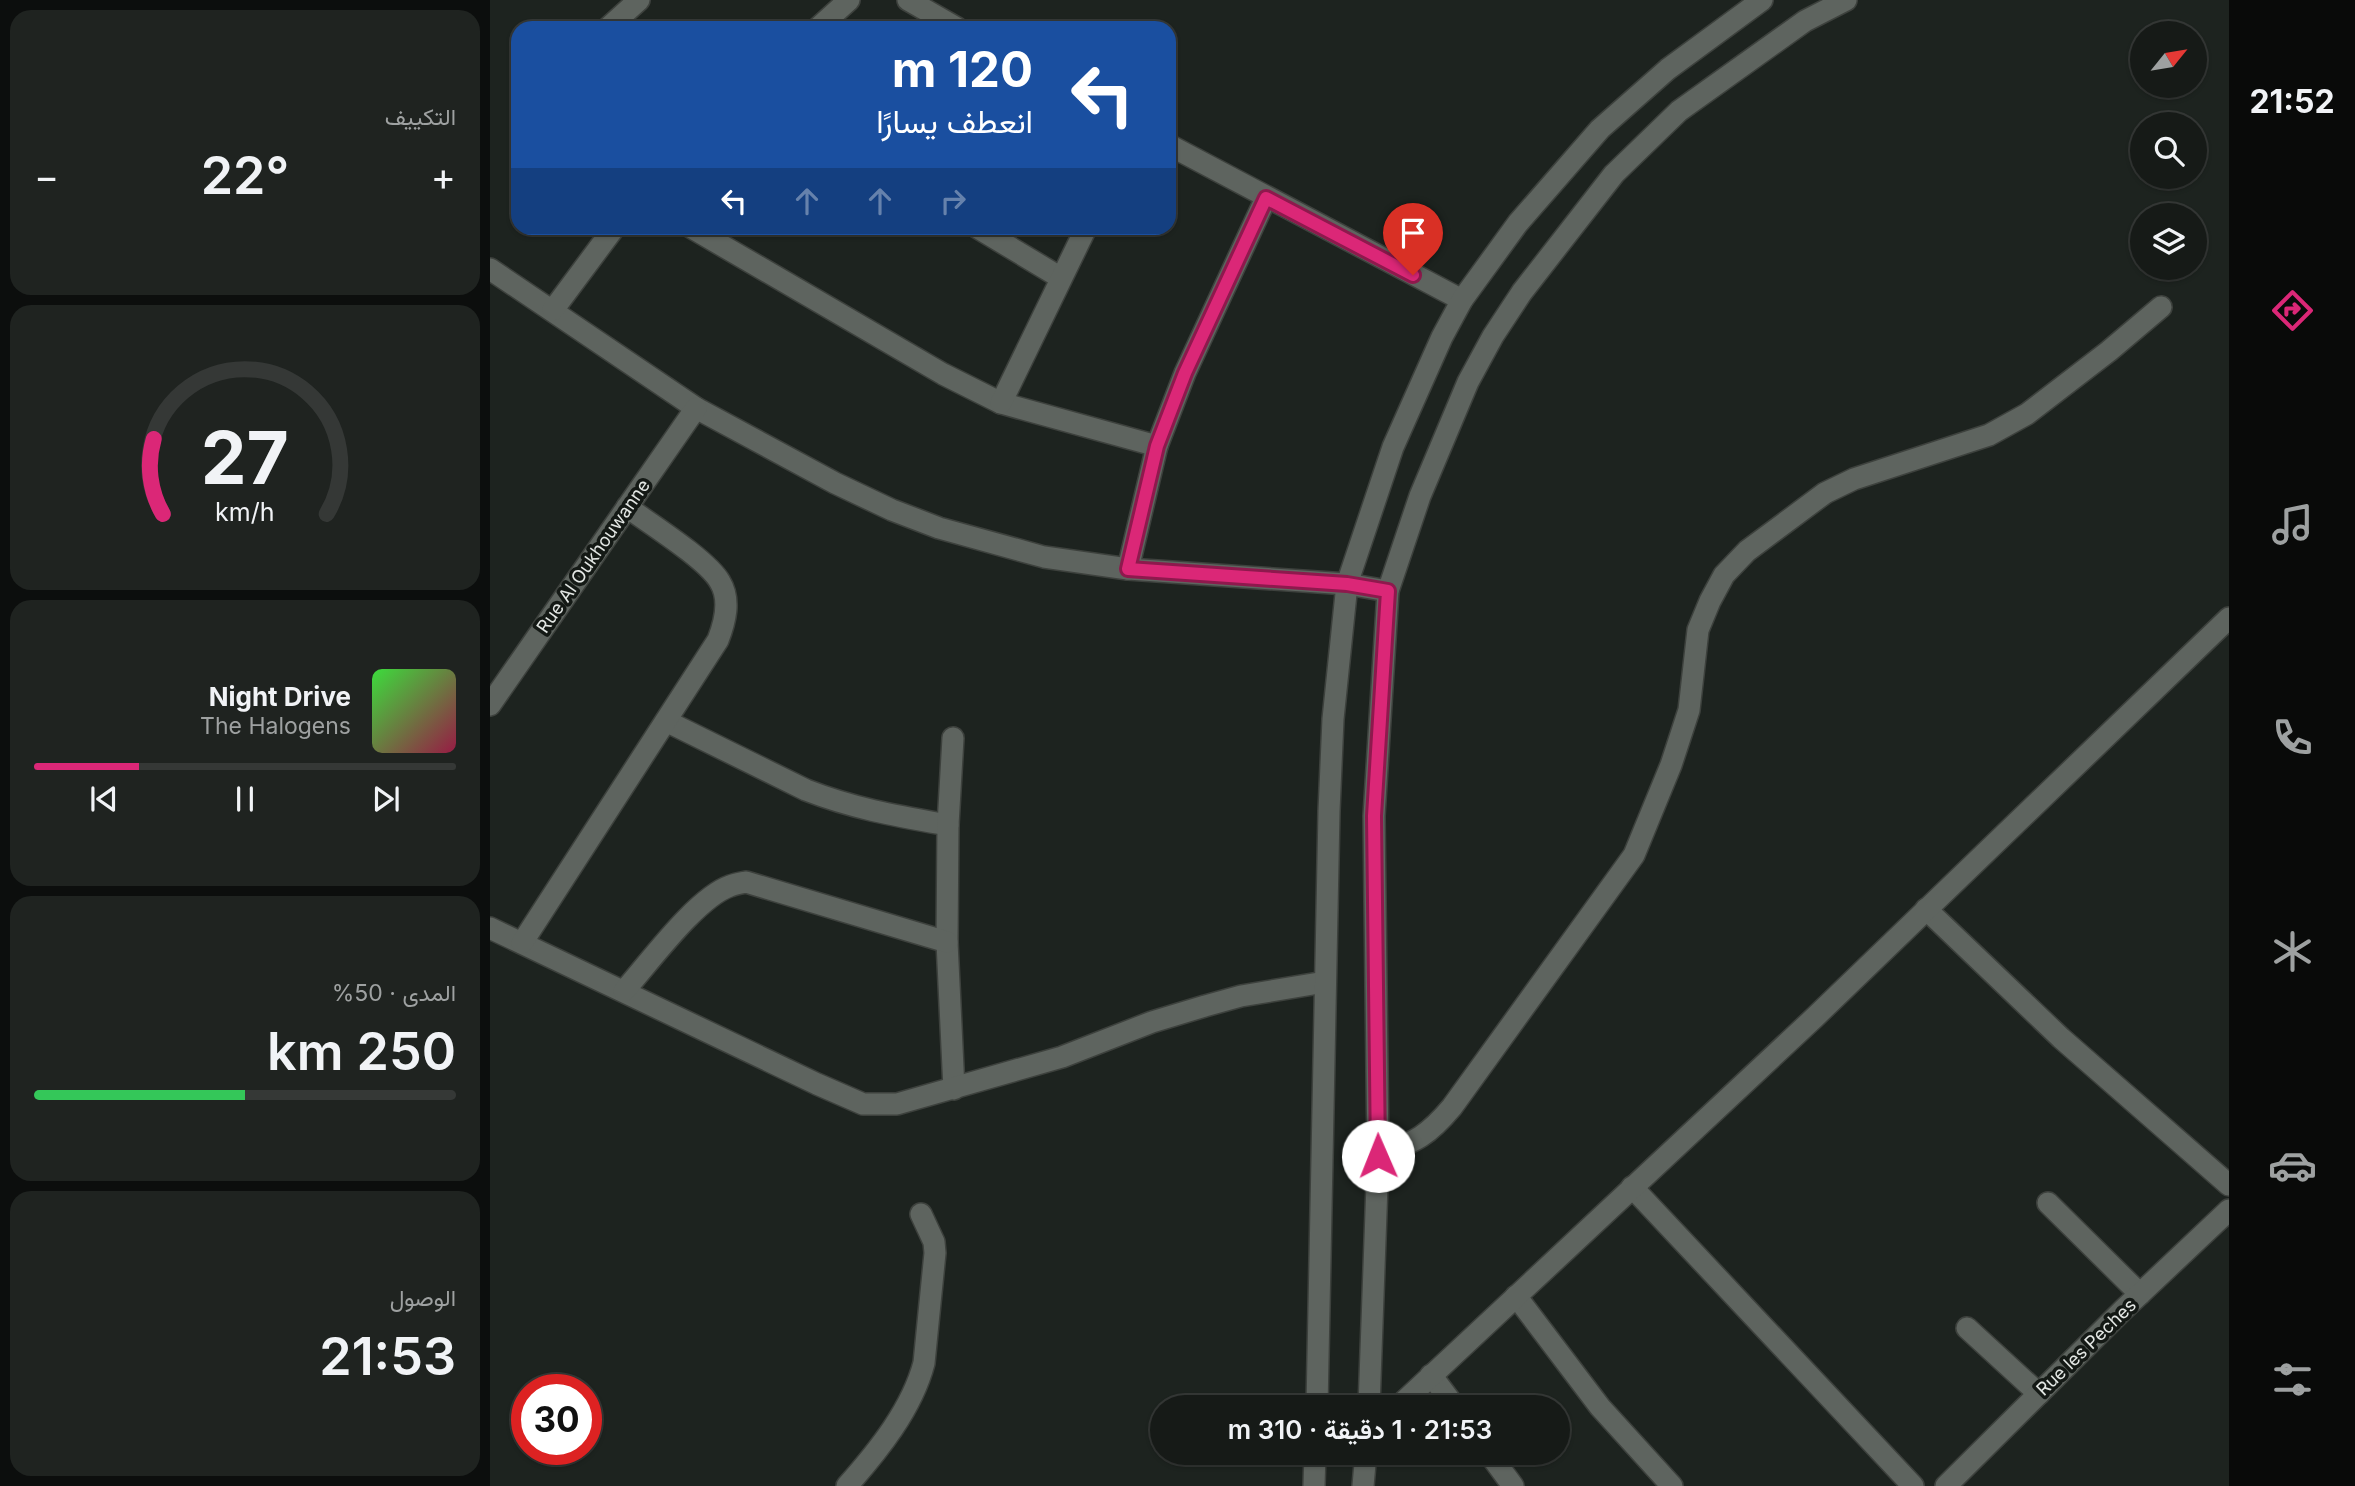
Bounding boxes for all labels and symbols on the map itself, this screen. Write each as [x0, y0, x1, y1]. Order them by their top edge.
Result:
north arrow [2130, 21, 2207, 98]
pin [1383, 203, 1443, 275]
street label: Rue Al Oukhouwanne [532, 475, 654, 637]
position arrow [1341, 1119, 1415, 1193]
street label: Rue les Peches [2032, 1294, 2140, 1400]
speed limit sign: 30 [511, 1374, 602, 1465]

